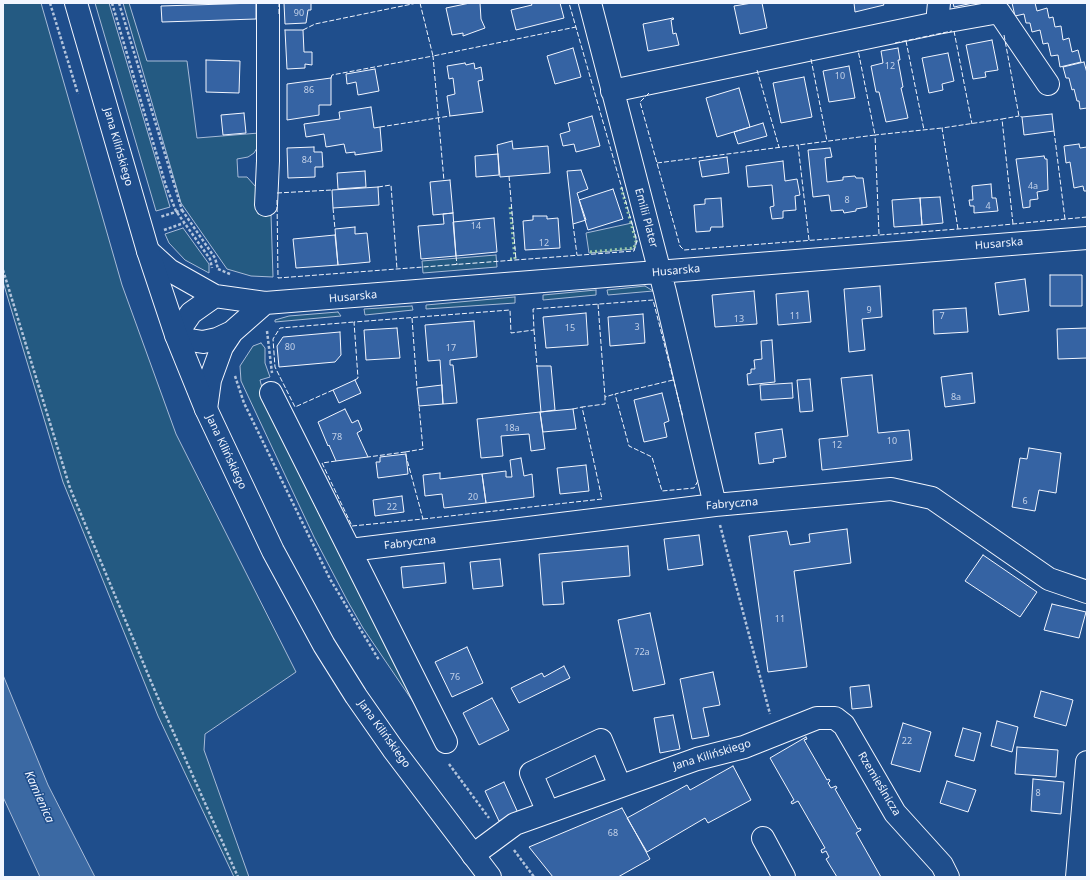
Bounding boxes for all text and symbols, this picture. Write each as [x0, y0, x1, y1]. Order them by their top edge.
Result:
house number: 90 [294, 8, 304, 18]
house number: 12 [885, 61, 895, 71]
house number: 10 [835, 71, 845, 81]
house number: 86 [304, 85, 314, 95]
street label: Jana Kilińskiego [101, 106, 135, 188]
house number: 84 [302, 155, 312, 165]
house number: 4a [1028, 181, 1038, 191]
street label: Emilii Plater [632, 187, 660, 249]
house number: 8 [844, 195, 850, 205]
house number: 4 [985, 201, 991, 211]
house number: 14 [471, 221, 481, 231]
street label: Husarska [974, 235, 1024, 253]
house number: 12 [539, 238, 549, 248]
street label: Husarska [651, 262, 701, 280]
street label: Husarska [328, 288, 378, 306]
house number: 9 [866, 305, 872, 315]
house number: 11 [790, 311, 800, 321]
house number: 7 [939, 311, 945, 321]
house number: 13 [734, 314, 744, 324]
house number: 3 [634, 322, 640, 332]
house number: 15 [565, 323, 575, 333]
house number: 80 [285, 342, 295, 352]
house number: 17 [446, 343, 456, 353]
house number: 8a [951, 392, 961, 402]
street label: Jana Kilińskiego [203, 413, 249, 491]
house number: 18a [504, 423, 520, 433]
house number: 78 [332, 432, 342, 442]
house number: 10 [887, 436, 897, 446]
house number: 12 [832, 440, 842, 450]
house number: 20 [468, 492, 478, 502]
street label: Fabryczna [705, 495, 759, 513]
house number: 6 [1022, 496, 1028, 506]
house number: 22 [387, 502, 397, 512]
street label: Fabryczna [383, 533, 437, 553]
house number: 11 [775, 614, 785, 624]
house number: 72a [634, 647, 650, 657]
house number: 76 [450, 672, 460, 682]
street label: Jana Kilińskiego [355, 697, 413, 771]
house number: 22 [902, 736, 912, 746]
street label: Jana Kilińskiego [671, 737, 753, 773]
street label: Rzemieślnicza [855, 750, 903, 818]
water label: Kamienica [21, 769, 57, 825]
house number: 8 [1035, 788, 1041, 798]
house number: 68 [608, 828, 618, 838]

